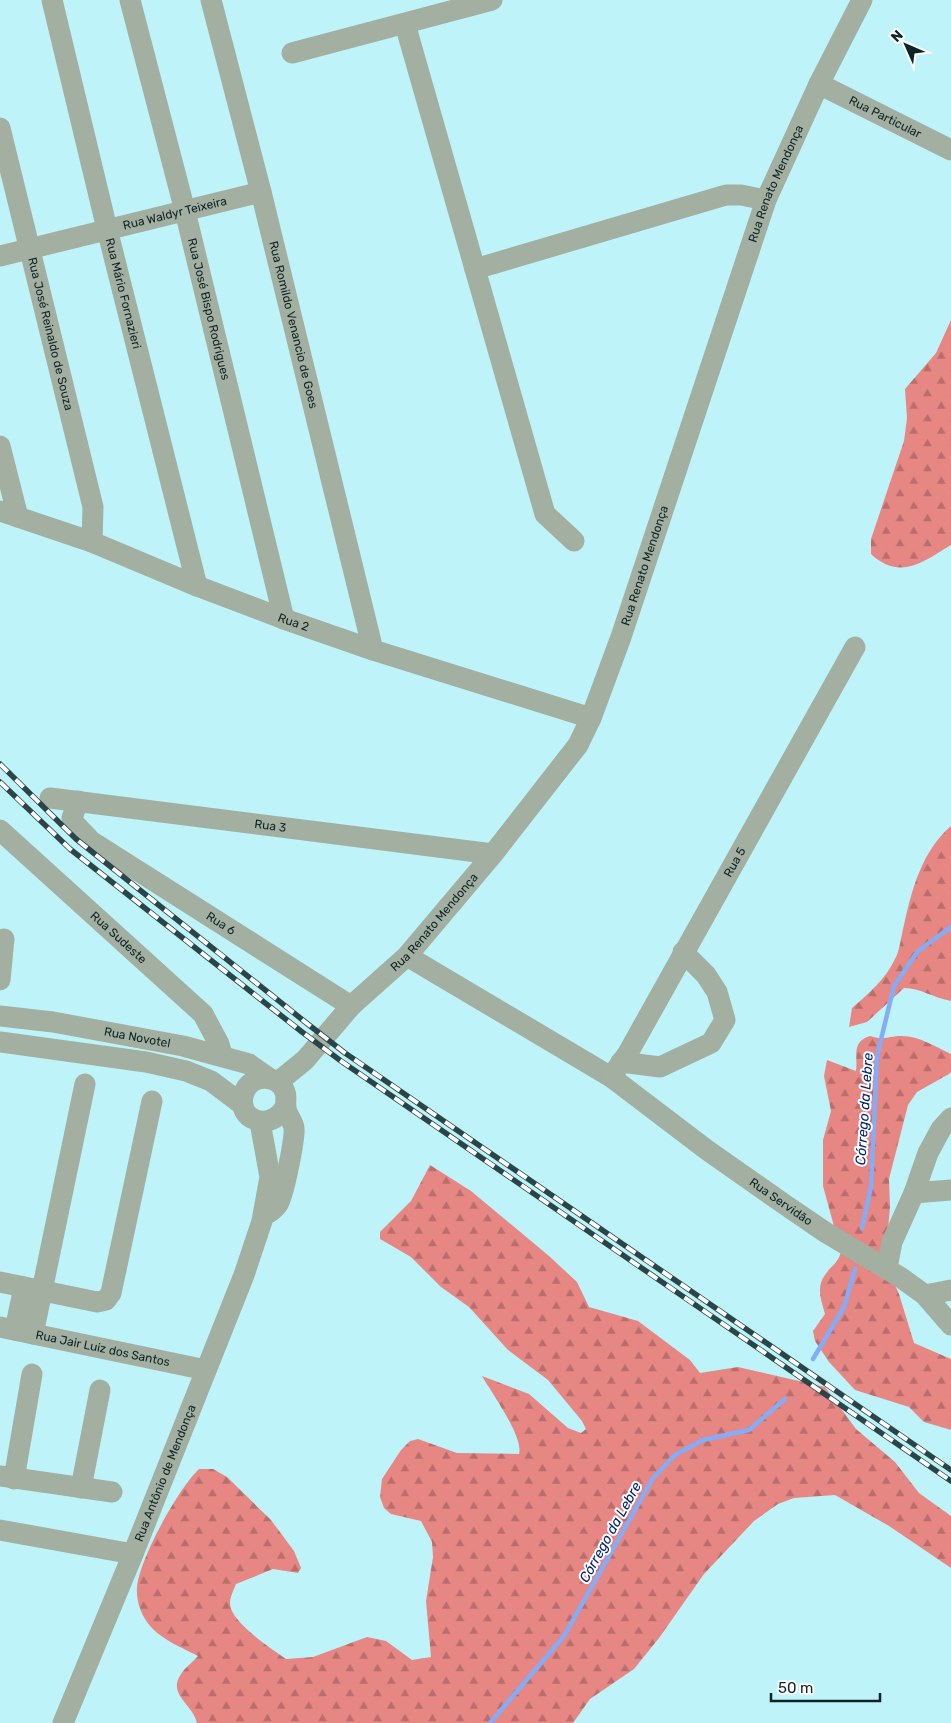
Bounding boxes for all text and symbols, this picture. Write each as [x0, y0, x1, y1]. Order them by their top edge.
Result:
north arrow [881, 20, 931, 70]
text: N [888, 27, 907, 46]
street label: Rua Particular [847, 93, 924, 141]
street label: Rua Renato Mendonça [745, 123, 806, 244]
street label: Rua Waldyr Teixeira [121, 194, 228, 233]
street label: Rua Mário Fornazieri [103, 237, 144, 350]
street label: Rua José Bispo Rodrigues [185, 237, 233, 382]
street label: Rua Romildo Venancio de Goes [266, 240, 321, 410]
street label: Rua José Reinaldo de Souza [25, 256, 76, 412]
street label: Rua Renato Mendonça [618, 504, 671, 628]
street label: Rua 2 [276, 610, 311, 634]
street label: Rua 3 [254, 817, 287, 835]
street label: Rua 5 [721, 845, 749, 880]
street label: Rua Renato Mendonça [388, 870, 481, 974]
street label: Rua Sudeste [88, 908, 150, 967]
street label: Rua 6 [204, 909, 238, 938]
street label: Rua Novotel [103, 1025, 172, 1051]
water label: Córrego da Lebre [852, 1052, 877, 1166]
street label: Rua Servidão [747, 1175, 815, 1228]
street label: Rua Jair Luiz dos Santos [34, 1328, 171, 1369]
street label: Rua Antônio de Mendonça [132, 1403, 199, 1544]
water label: Córrego da Lebre [576, 1479, 645, 1586]
scale bar [771, 1670, 880, 1702]
text: 50 m [778, 1679, 813, 1697]

